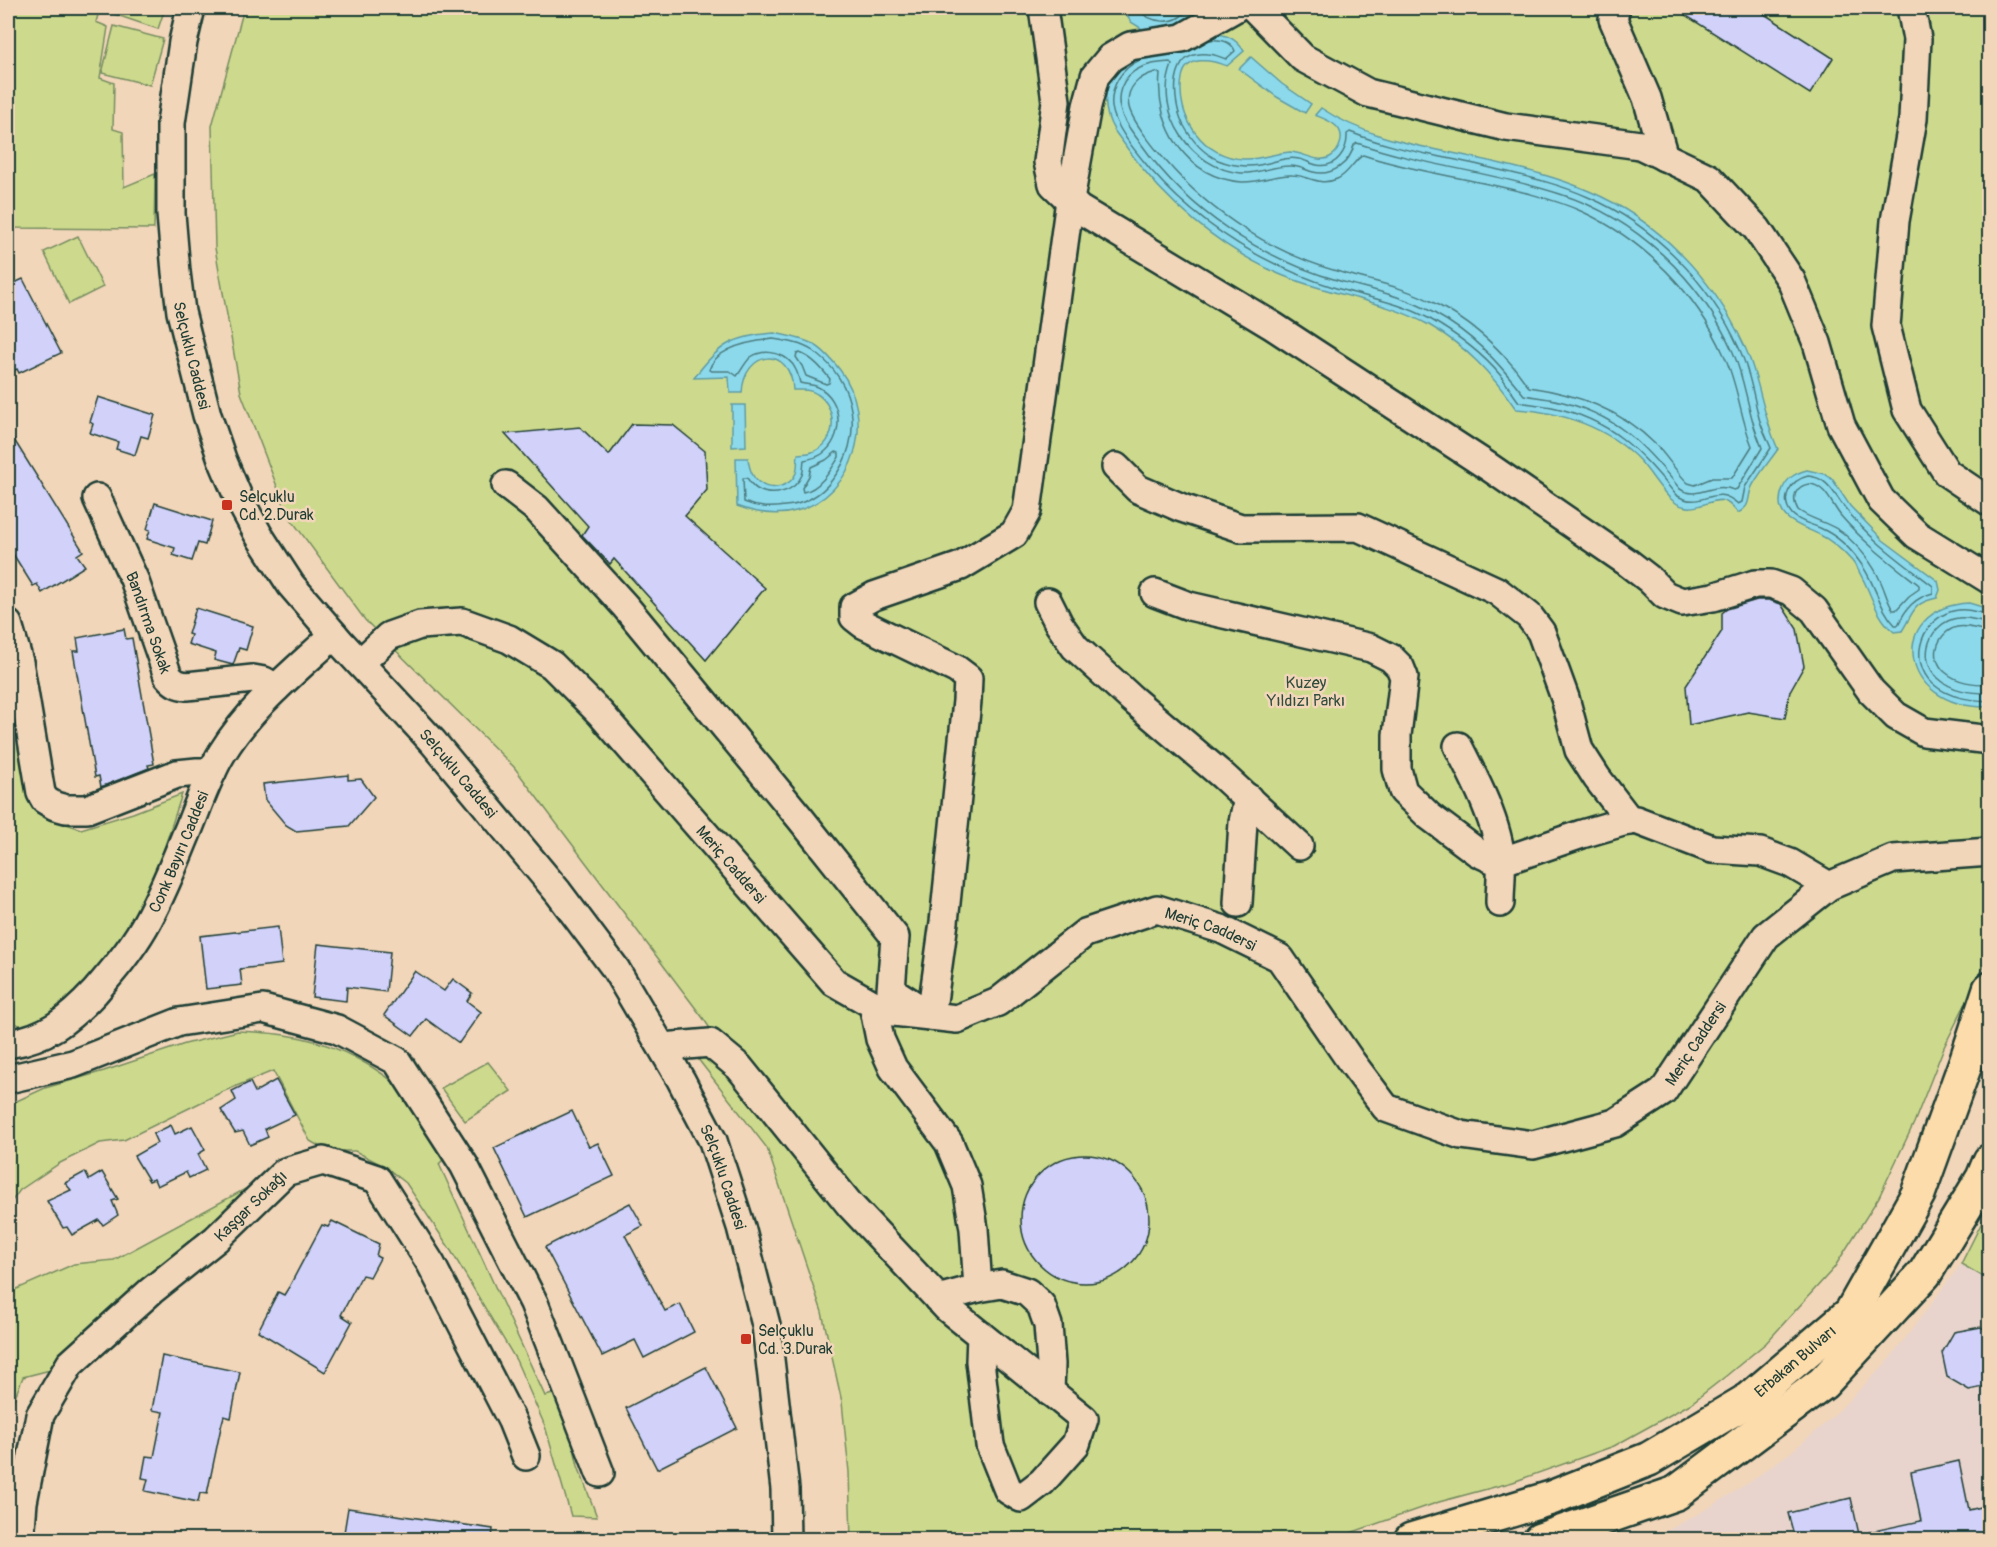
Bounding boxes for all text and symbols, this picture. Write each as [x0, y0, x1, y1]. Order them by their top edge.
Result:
street label: Selçuklu Caddesi [169, 300, 214, 412]
place label: Selçuklu Cd. 2.Durak [239, 487, 314, 525]
marker: Selçuklu Cd. 2.Durak [220, 498, 234, 512]
street label: Bandırma Sokak [121, 568, 175, 677]
park label: Kuzey Yıldızı Parkı [1266, 673, 1345, 711]
street label: Selçuklu Caddesi [415, 725, 501, 822]
street label: Conk Bayırı Caddesi [145, 788, 213, 916]
street label: Meriç Caddersi [691, 822, 770, 908]
street label: Meriç Caddersi [1162, 903, 1260, 956]
street label: Meriç Caddersi [1661, 998, 1731, 1090]
street label: Selçuklu Caddesi [695, 1121, 750, 1232]
street label: Kaşgar Sokağı [210, 1167, 292, 1246]
place label: Selçuklu Cd. 3.Durak [758, 1321, 833, 1359]
street label: Erbakan Bulvarı [1750, 1321, 1840, 1402]
marker: Selçuklu Cd. 3.Durak [739, 1332, 753, 1346]

